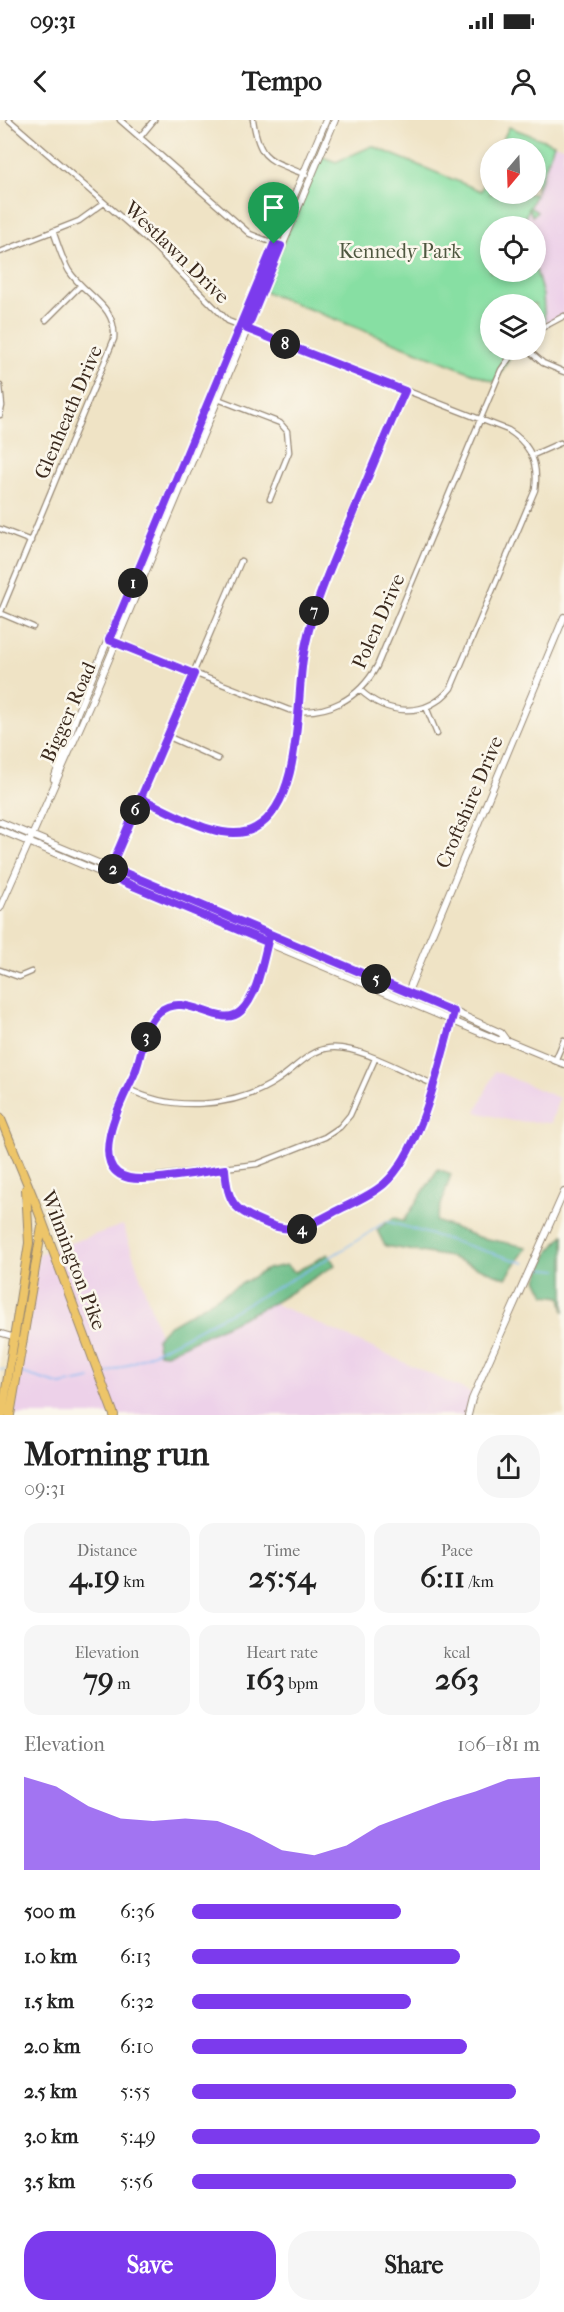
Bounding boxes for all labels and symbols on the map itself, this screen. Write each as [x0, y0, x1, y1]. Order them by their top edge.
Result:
north arrow [480, 138, 546, 204]
pin [248, 182, 299, 244]
street label: Westlawn Drive [119, 196, 234, 308]
park label: Kennedy Park [339, 240, 462, 263]
pin: 8 [270, 329, 300, 359]
street label: Glenheath Drive [30, 342, 107, 482]
pin: 1 [118, 568, 148, 598]
street label: Polen Drive [347, 570, 410, 672]
pin: 7 [299, 596, 329, 626]
street label: Bigger Road [36, 657, 101, 766]
street label: Croftshire Drive [431, 733, 508, 872]
pin: 6 [120, 795, 150, 825]
pin: 2 [98, 854, 128, 884]
pin: 5 [361, 964, 391, 994]
pin: 3 [131, 1022, 161, 1052]
street label: Wilmington Pike [36, 1187, 111, 1333]
pin: 4 [287, 1214, 317, 1244]

